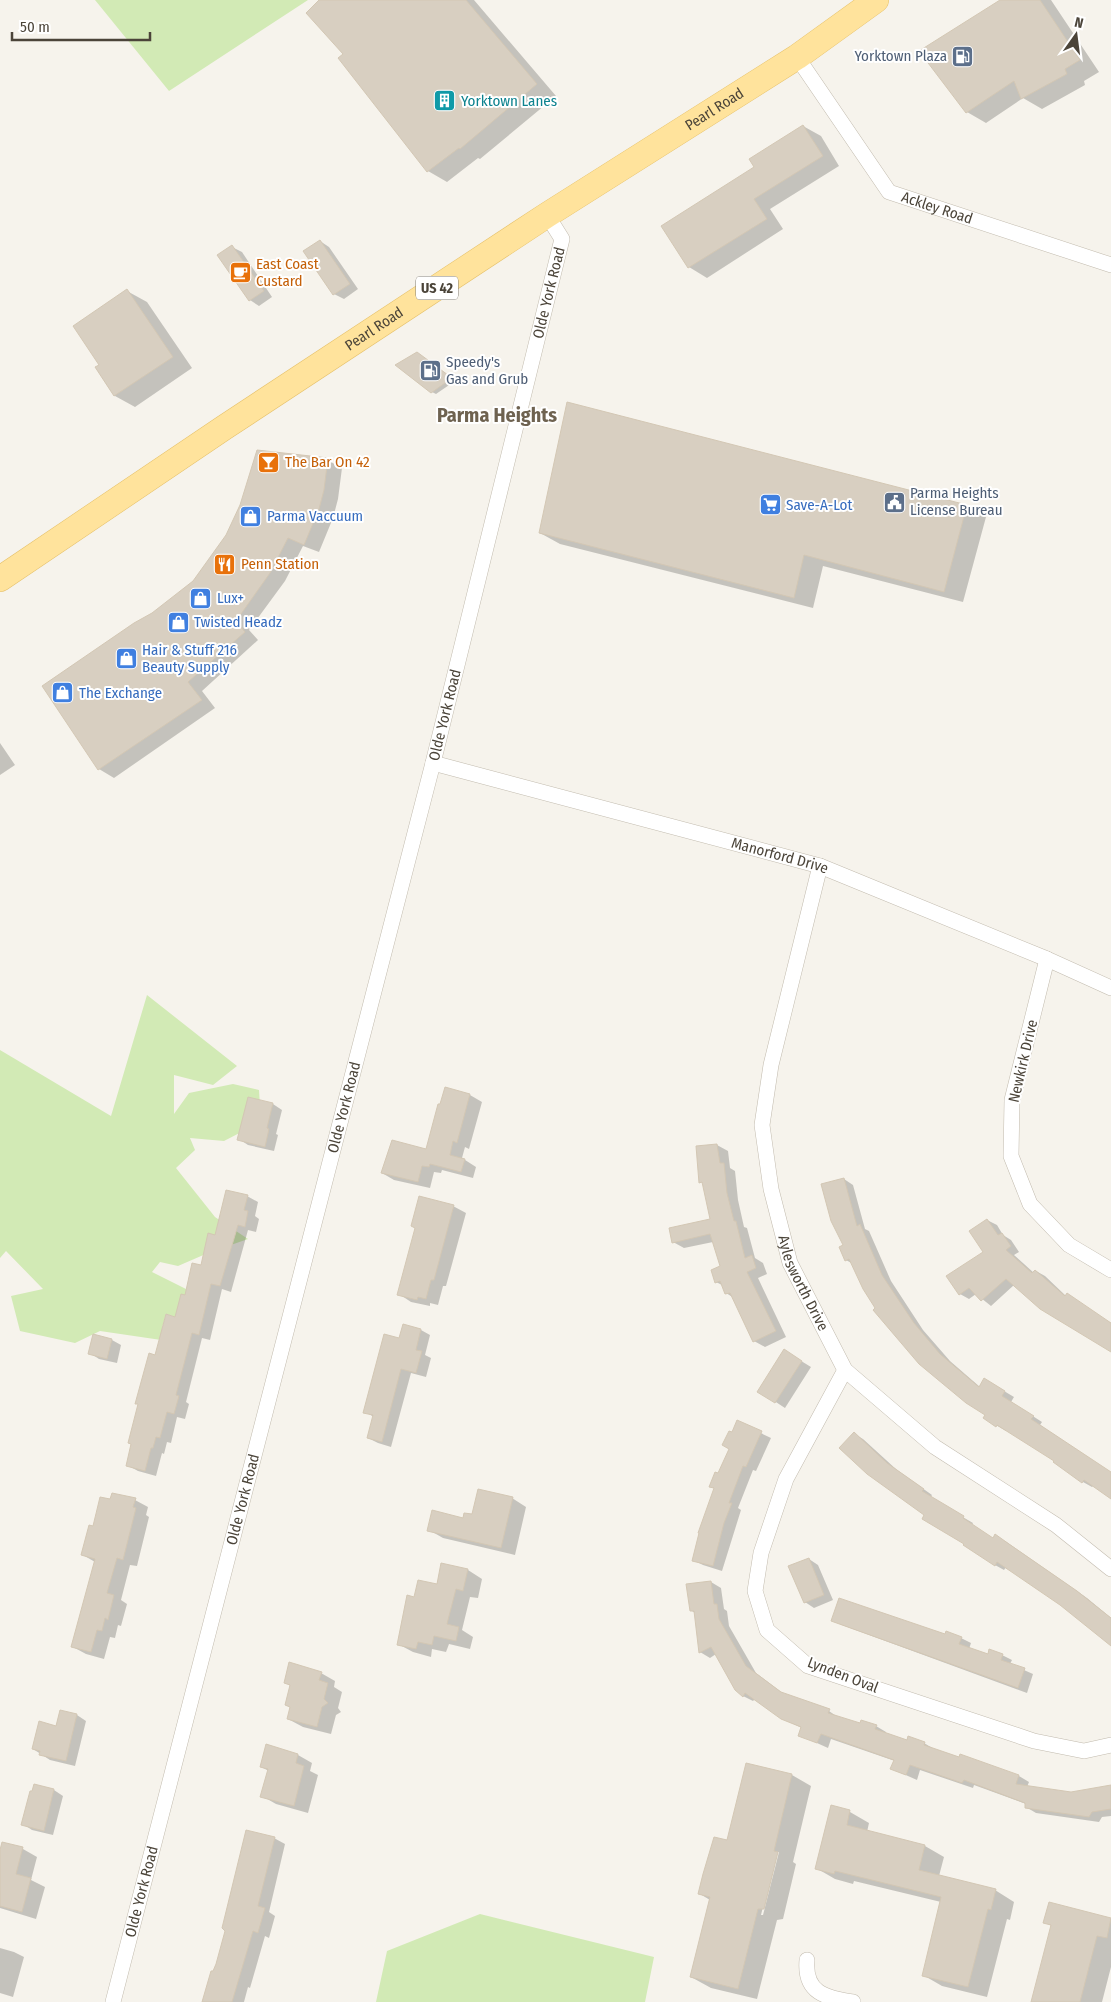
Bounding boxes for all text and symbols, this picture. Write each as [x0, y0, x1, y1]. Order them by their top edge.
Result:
scale bar [12, 10, 150, 42]
north arrow [1051, 10, 1101, 60]
text: N [1073, 14, 1085, 32]
text: 50 m [20, 18, 50, 36]
fuel station icon: Yorktown Plaza [951, 44, 975, 68]
place label: Yorktown Plaza [854, 47, 947, 65]
street label: Pearl Road [682, 84, 747, 134]
building icon: Yorktown Lanes [433, 89, 457, 113]
place label: Yorktown Lanes [461, 92, 557, 110]
street label: Ackley Road [899, 188, 975, 228]
street label: Olde York Road [529, 245, 569, 340]
place label: East Coast Custard [256, 255, 319, 290]
cafe icon: East Coast Custard [228, 261, 252, 285]
road number: US 42 [416, 276, 458, 300]
street label: Pearl Road [342, 303, 407, 355]
place label: Speedy's Gas and Grub [446, 353, 528, 388]
fuel station icon: Speedy's Gas and Grub [418, 359, 442, 383]
district label: Parma Heights [437, 403, 557, 427]
bar icon: The Bar On 42 [257, 450, 281, 474]
place label: The Bar On 42 [285, 453, 370, 471]
place label: Parma Heights License Bureau [910, 484, 1003, 519]
public building icon: Parma Heights License Bureau [882, 490, 906, 514]
supermarket icon: Save-A-Lot [758, 493, 782, 517]
place label: Save-A-Lot [786, 496, 852, 514]
shop icon: Parma Vaccuum [239, 504, 263, 528]
place label: Parma Vaccuum [267, 507, 363, 525]
restaurant icon: Penn Station [213, 552, 237, 576]
place label: Penn Station [241, 555, 319, 573]
shop icon: Lux+ [189, 586, 213, 610]
place label: Lux+ [217, 589, 244, 607]
shop icon: Twisted Headz [166, 610, 190, 634]
place label: Twisted Headz [194, 613, 282, 631]
place label: Hair & Stuff 216 Beauty Supply [142, 641, 237, 676]
shop icon: Hair & Stuff 216 Beauty Supply [114, 647, 138, 671]
street label: Olde York Road [425, 667, 465, 763]
shop icon: The Exchange [51, 681, 75, 705]
place label: The Exchange [79, 684, 162, 702]
street label: Manorford Drive [729, 834, 831, 877]
street label: Newkirk Drive [1005, 1018, 1041, 1104]
street label: Olde York Road [324, 1060, 364, 1155]
street label: Aylesworth Drive [774, 1233, 832, 1334]
street label: Olde York Road [222, 1452, 263, 1547]
street label: Lynden Oval [805, 1653, 881, 1697]
street label: Olde York Road [121, 1844, 162, 1939]

